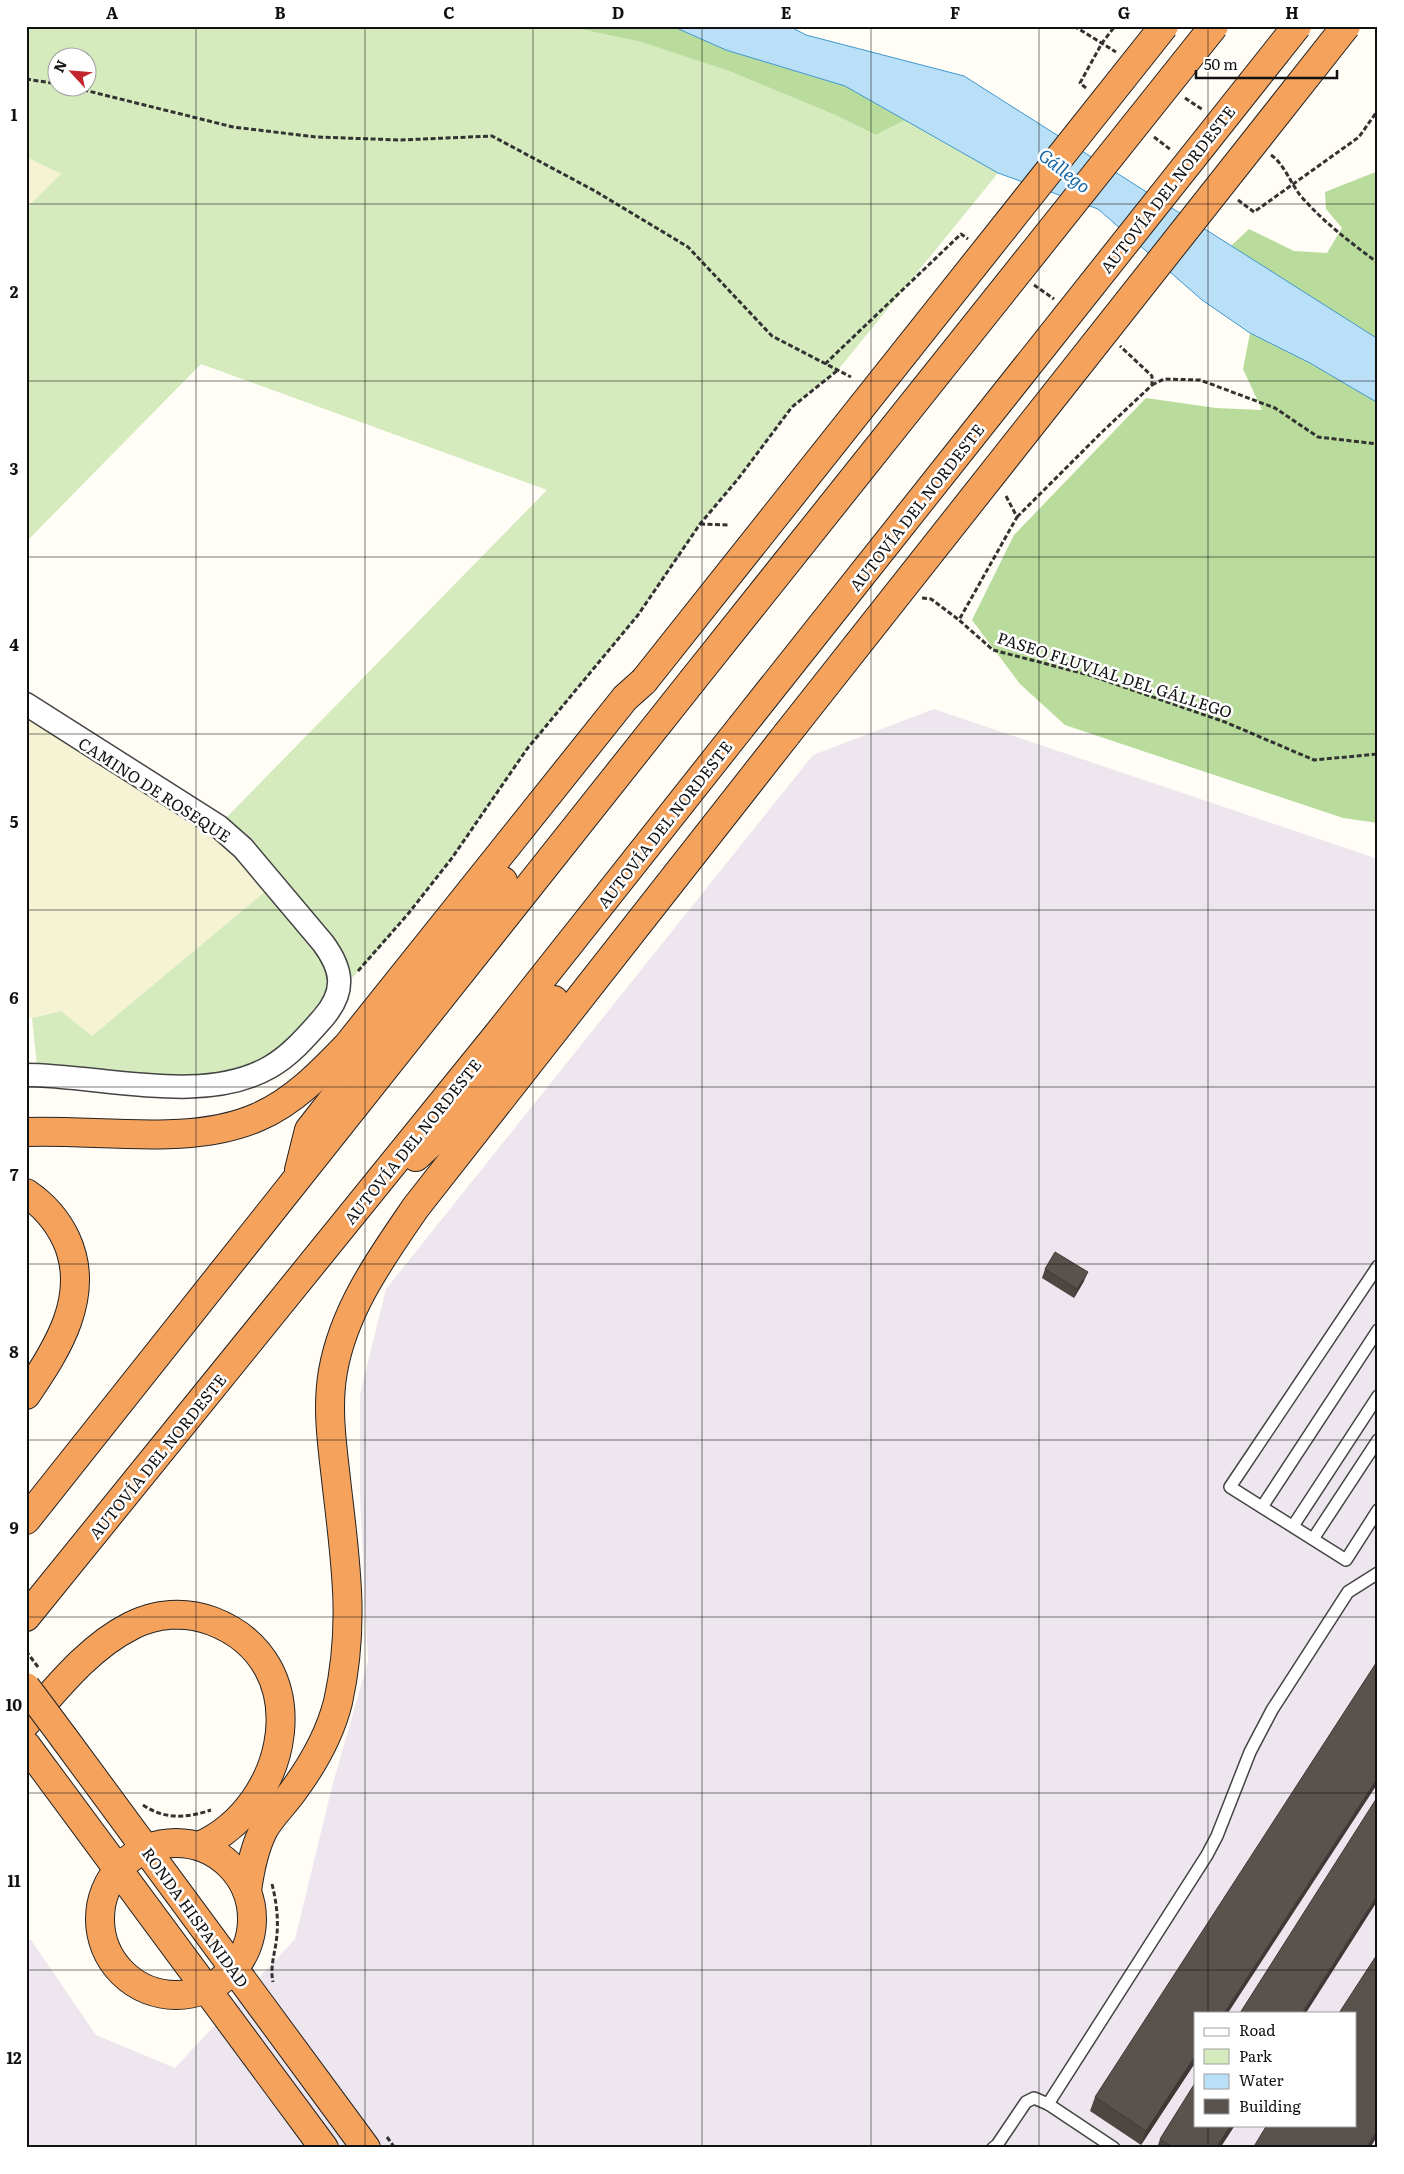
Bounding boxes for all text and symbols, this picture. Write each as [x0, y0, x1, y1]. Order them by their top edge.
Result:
text: A [106, 0, 118, 24]
text: B [274, 0, 286, 24]
text: C [443, 0, 455, 24]
text: D [612, 0, 624, 24]
text: E [781, 0, 792, 24]
text: F [950, 0, 960, 24]
text: G [1118, 0, 1130, 24]
text: H [1285, 0, 1299, 24]
north arrow [48, 48, 98, 98]
scale bar [1196, 48, 1338, 80]
text: 50 m [1204, 52, 1238, 75]
text: N [48, 56, 71, 76]
street label: AUTOVÍA DEL NORDESTE [1094, 100, 1240, 278]
text: 1 [11, 102, 18, 126]
water label: Gállego [1033, 141, 1097, 199]
text: 2 [10, 279, 19, 303]
street label: AUTOVÍA DEL NORDESTE [843, 418, 989, 596]
text: 3 [10, 456, 19, 480]
street label: PASEO FLUVIAL DEL GÁLLEGO [994, 625, 1236, 723]
text: 4 [9, 632, 19, 656]
street label: CAMINO DE ROSEQUE [74, 731, 236, 847]
street label: AUTOVÍA DEL NORDESTE [591, 735, 737, 913]
text: 5 [10, 809, 19, 833]
text: 6 [9, 985, 19, 1009]
street label: AUTOVÍA DEL NORDESTE [338, 1053, 486, 1229]
text: 7 [10, 1162, 19, 1186]
text: 8 [9, 1339, 19, 1363]
street label: AUTOVÍA DEL NORDESTE [83, 1368, 231, 1544]
text: 9 [9, 1515, 19, 1539]
text: 10 [6, 1692, 22, 1716]
street label: RONDA HISPANIDAD [137, 1842, 255, 1992]
text: 11 [7, 1868, 21, 1892]
legend [1194, 2012, 1356, 2126]
text: Road [1239, 2018, 1275, 2041]
text: Park [1239, 2044, 1273, 2067]
text: 12 [6, 2045, 22, 2069]
text: Water [1239, 2068, 1284, 2091]
text: Building [1239, 2094, 1301, 2117]

